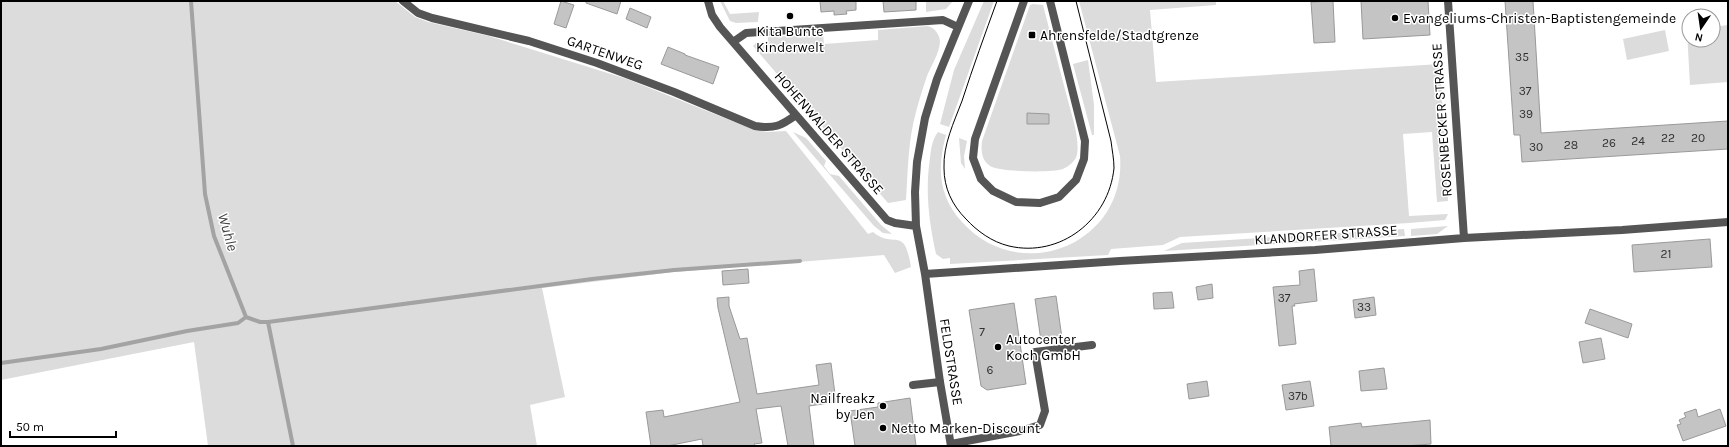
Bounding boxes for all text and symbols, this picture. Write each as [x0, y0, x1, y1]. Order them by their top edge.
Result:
north arrow [1681, 8, 1721, 48]
place label: Evangeliums-Christen-Baptistengemeinde [1403, 10, 1676, 27]
marker: Kita Bunte Kinderwelt [785, 11, 795, 21]
marker: Evangeliums-Christen-Baptistengemeinde [1390, 13, 1400, 23]
place label: Kita Bunte Kinderwelt [756, 23, 824, 56]
place label: Ahrensfelde/Stadtgrenze [1040, 27, 1199, 44]
marker: Ahrensfelde/Stadtgrenze [1027, 30, 1037, 40]
text: N [1694, 30, 1704, 44]
street label: GARTENWEG [565, 32, 645, 74]
street label: ROSENBECKER STRASSE [1428, 43, 1456, 197]
house number: 35 [1515, 50, 1529, 64]
street label: HOHENWALDER STRASSE [771, 68, 887, 198]
house number: 37 [1519, 84, 1532, 98]
house number: 39 [1519, 107, 1533, 121]
house number: 22 [1661, 131, 1675, 145]
house number: 20 [1691, 131, 1705, 145]
house number: 24 [1631, 134, 1645, 148]
house number: 26 [1602, 136, 1616, 150]
house number: 28 [1564, 138, 1578, 152]
house number: 30 [1529, 140, 1543, 154]
water label: Wuhle [214, 211, 242, 253]
street label: KLANDORFER STRASSE [1254, 222, 1398, 248]
house number: 21 [1661, 247, 1671, 261]
house number: 37 [1278, 291, 1291, 305]
house number: 33 [1357, 300, 1371, 314]
street label: FELDSTRASSE [936, 317, 966, 407]
house number: 7 [979, 325, 985, 339]
place label: Autocenter Koch GmbH [1006, 331, 1081, 364]
marker: Autocenter Koch GmbH [993, 342, 1003, 352]
house number: 6 [987, 363, 994, 377]
house number: 37b [1288, 389, 1308, 403]
place label: Nailfreakz by Jen [810, 390, 875, 423]
marker: Nailfreakz by Jen [878, 401, 888, 411]
scale bar [10, 413, 116, 439]
text: 50 m [16, 420, 44, 434]
place label: Netto Marken-Discount [891, 420, 1040, 437]
marker: Netto Marken-Discount [878, 423, 888, 433]

